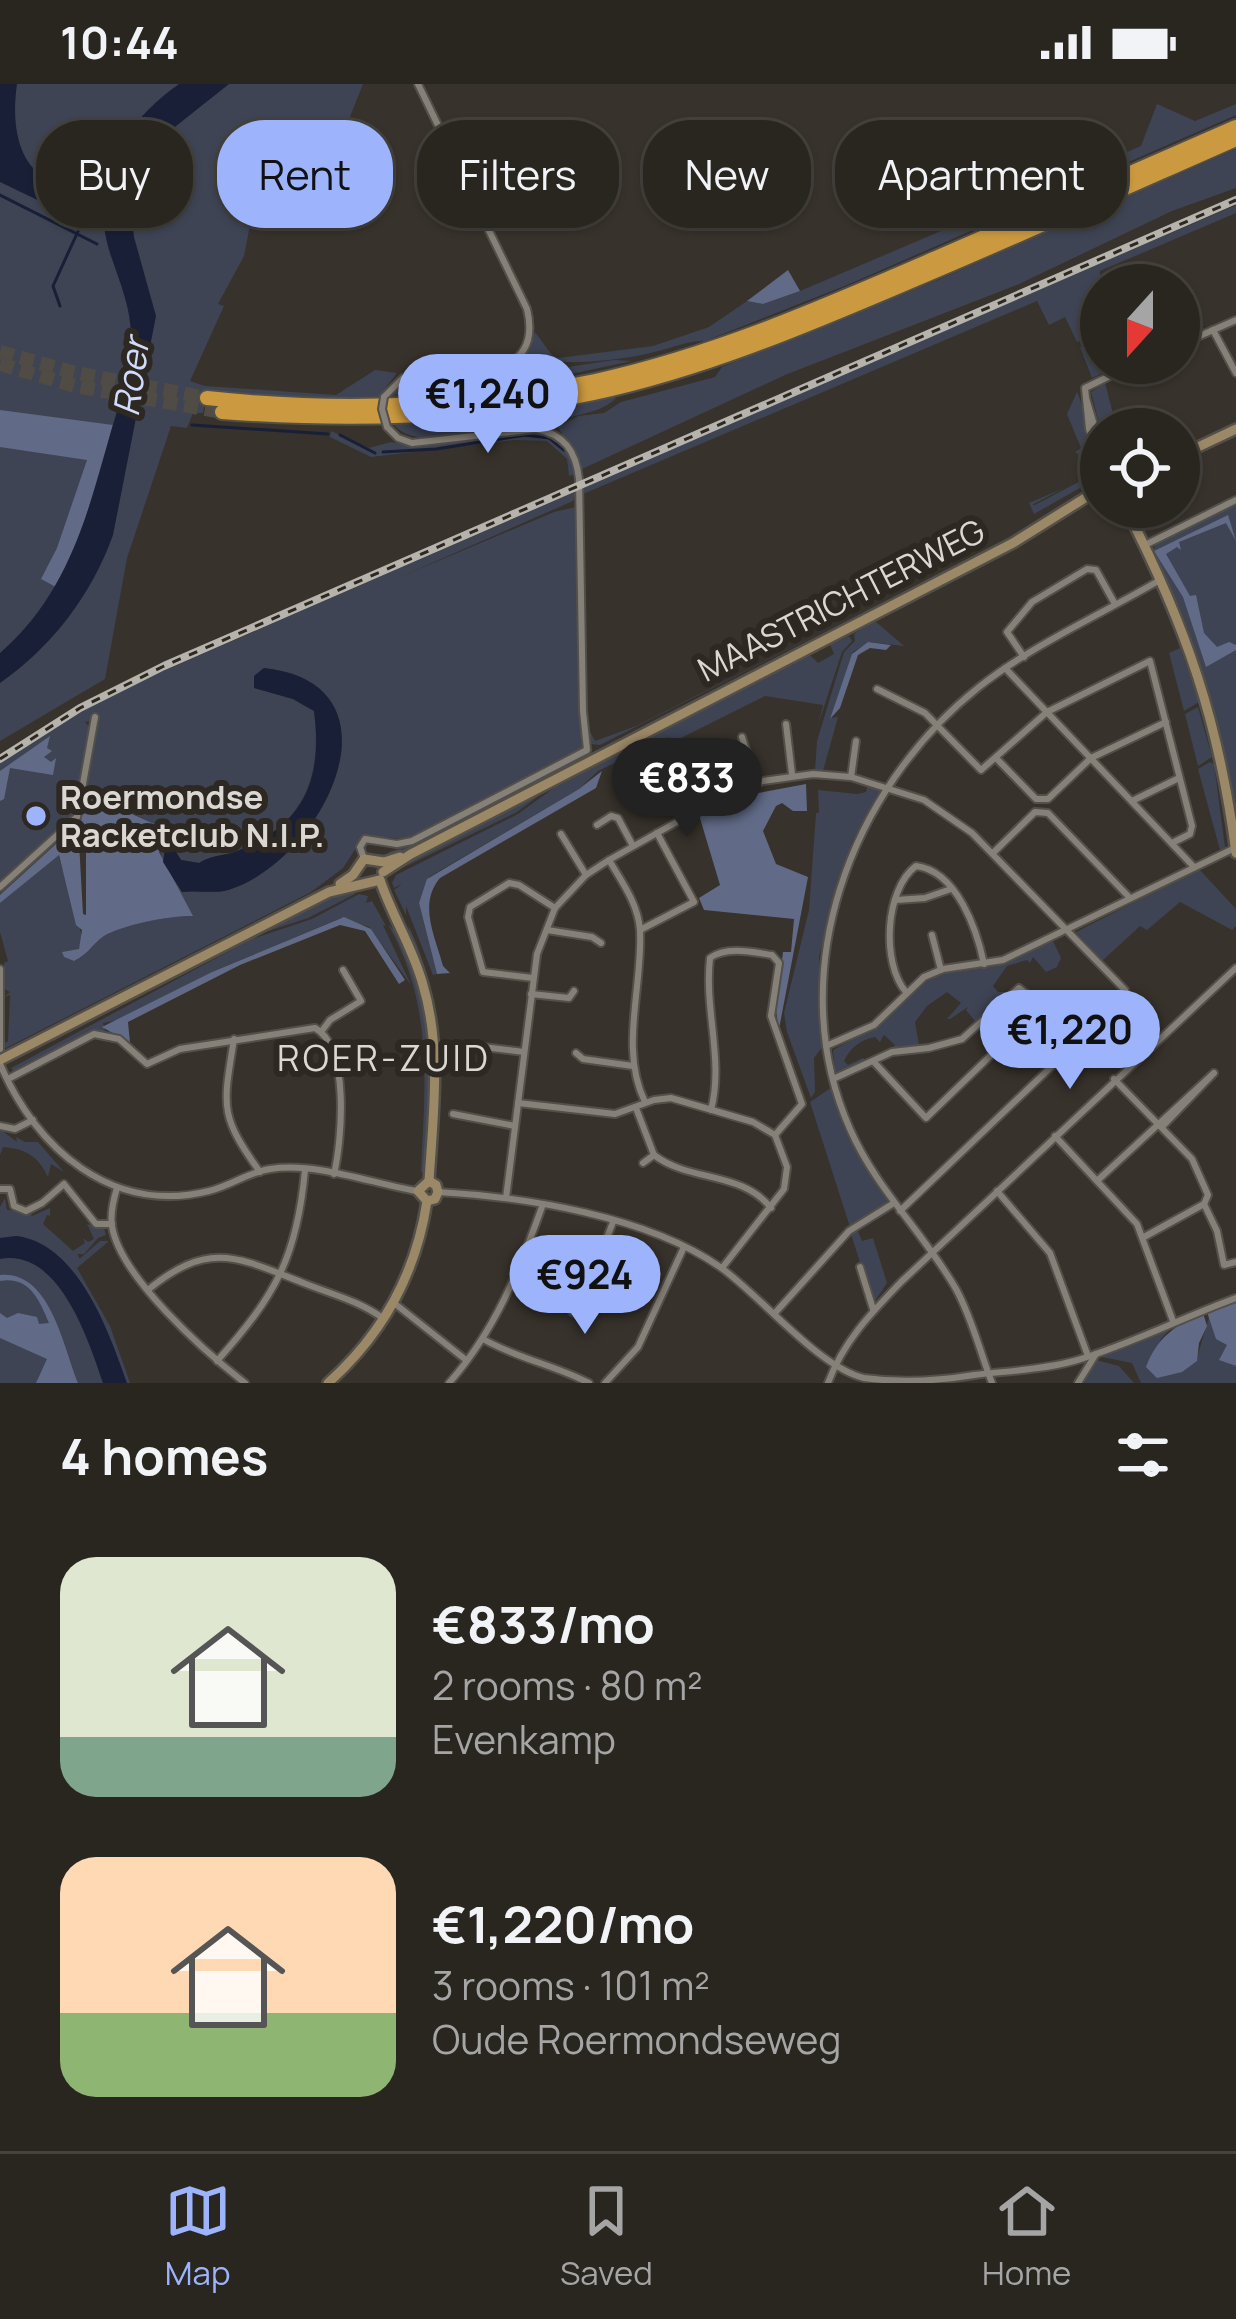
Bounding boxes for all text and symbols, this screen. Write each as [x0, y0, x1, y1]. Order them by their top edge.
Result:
text: 10:44 [60, 11, 179, 73]
chip: Buy [36, 120, 193, 228]
chip: Rent [217, 120, 393, 228]
chip: Filters [417, 120, 619, 228]
chip: New [643, 120, 811, 228]
chip: Apartment [835, 120, 1127, 228]
north arrow [1080, 264, 1200, 384]
map controls [1080, 264, 1200, 528]
water label: Roer [101, 331, 161, 419]
pin: €1,240 [390, 354, 586, 456]
text: €1,240 [425, 366, 551, 420]
button: locate [1080, 408, 1200, 528]
street label: MAASTRICHTERWEG [690, 508, 992, 691]
pin: €833 [616, 738, 758, 840]
text: €833 [639, 750, 735, 804]
place label: Roermondse Racketclub N.I.P. [60, 774, 325, 857]
marker: Roermondse Racketclub N.I.P. [23, 803, 49, 829]
pin: €1,220 [972, 990, 1168, 1092]
text: €1,220 [1007, 1002, 1133, 1056]
district label: ROER-ZUID [277, 1033, 491, 1082]
pin: €924 [514, 1235, 656, 1337]
text: €924 [536, 1247, 634, 1301]
text: 4 homes [60, 1421, 268, 1490]
icon: filters [1110, 1422, 1176, 1488]
text: €833/mo [432, 1589, 655, 1658]
icon: home [156, 1605, 300, 1749]
text: 2 rooms · 80 m² [432, 1658, 703, 1712]
text: Evenkamp [432, 1712, 616, 1766]
text: €1,220/mo [432, 1889, 694, 1958]
icon: home [156, 1905, 300, 2049]
text: 3 rooms · 101 m² [432, 1958, 710, 2012]
text: Oude Roermondseweg [432, 2012, 841, 2066]
tab: Map [165, 2178, 231, 2295]
tab: Saved [560, 2178, 653, 2295]
tab: Home [982, 2178, 1071, 2295]

